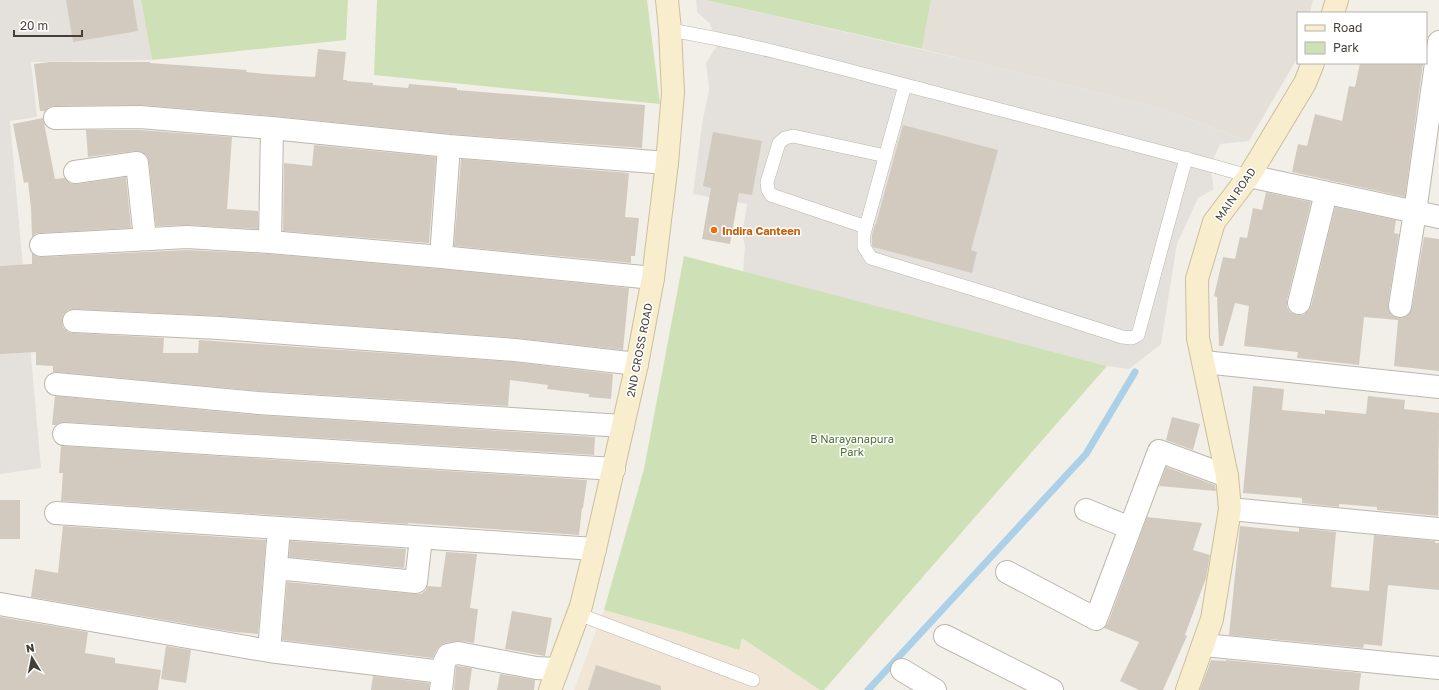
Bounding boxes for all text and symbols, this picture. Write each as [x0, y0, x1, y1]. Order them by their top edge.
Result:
scale bar [14, 12, 82, 38]
legend [1297, 12, 1427, 64]
text: 20 m [20, 18, 48, 33]
text: Road [1333, 20, 1362, 35]
text: Park [1333, 40, 1359, 55]
street label: MAIN ROAD [1212, 165, 1258, 223]
place label: Indira Canteen [722, 224, 801, 237]
marker: Indira Canteen [709, 225, 719, 235]
street label: 2ND CROSS ROAD [623, 302, 655, 398]
park label: B Narayanapura Park [810, 432, 894, 458]
north arrow [12, 638, 52, 678]
text: N [25, 641, 35, 655]

